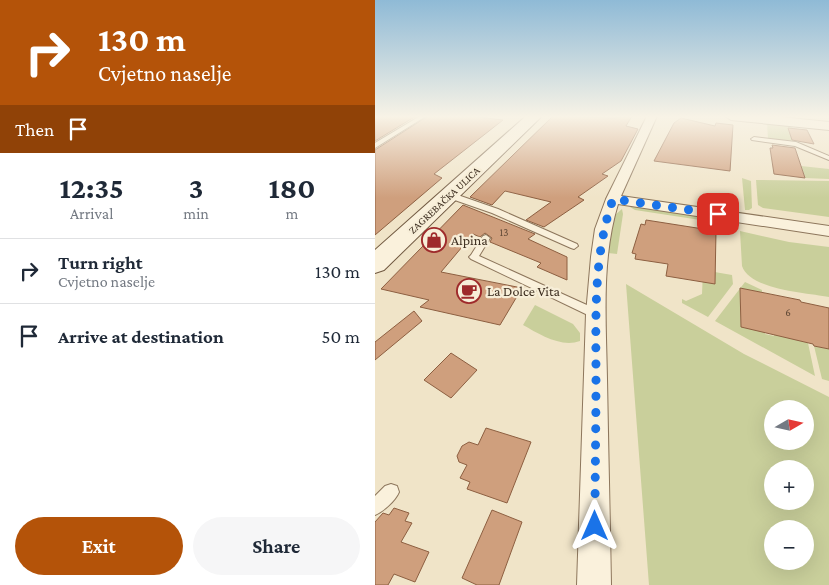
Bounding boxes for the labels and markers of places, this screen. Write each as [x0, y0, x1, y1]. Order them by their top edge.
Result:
pin [697, 193, 739, 235]
shop icon: Alpina [421, 227, 447, 253]
place label: Alpina [451, 232, 488, 248]
cafe icon: La Dolce Vita [456, 278, 482, 304]
place label: La Dolce Vita [487, 283, 561, 299]

